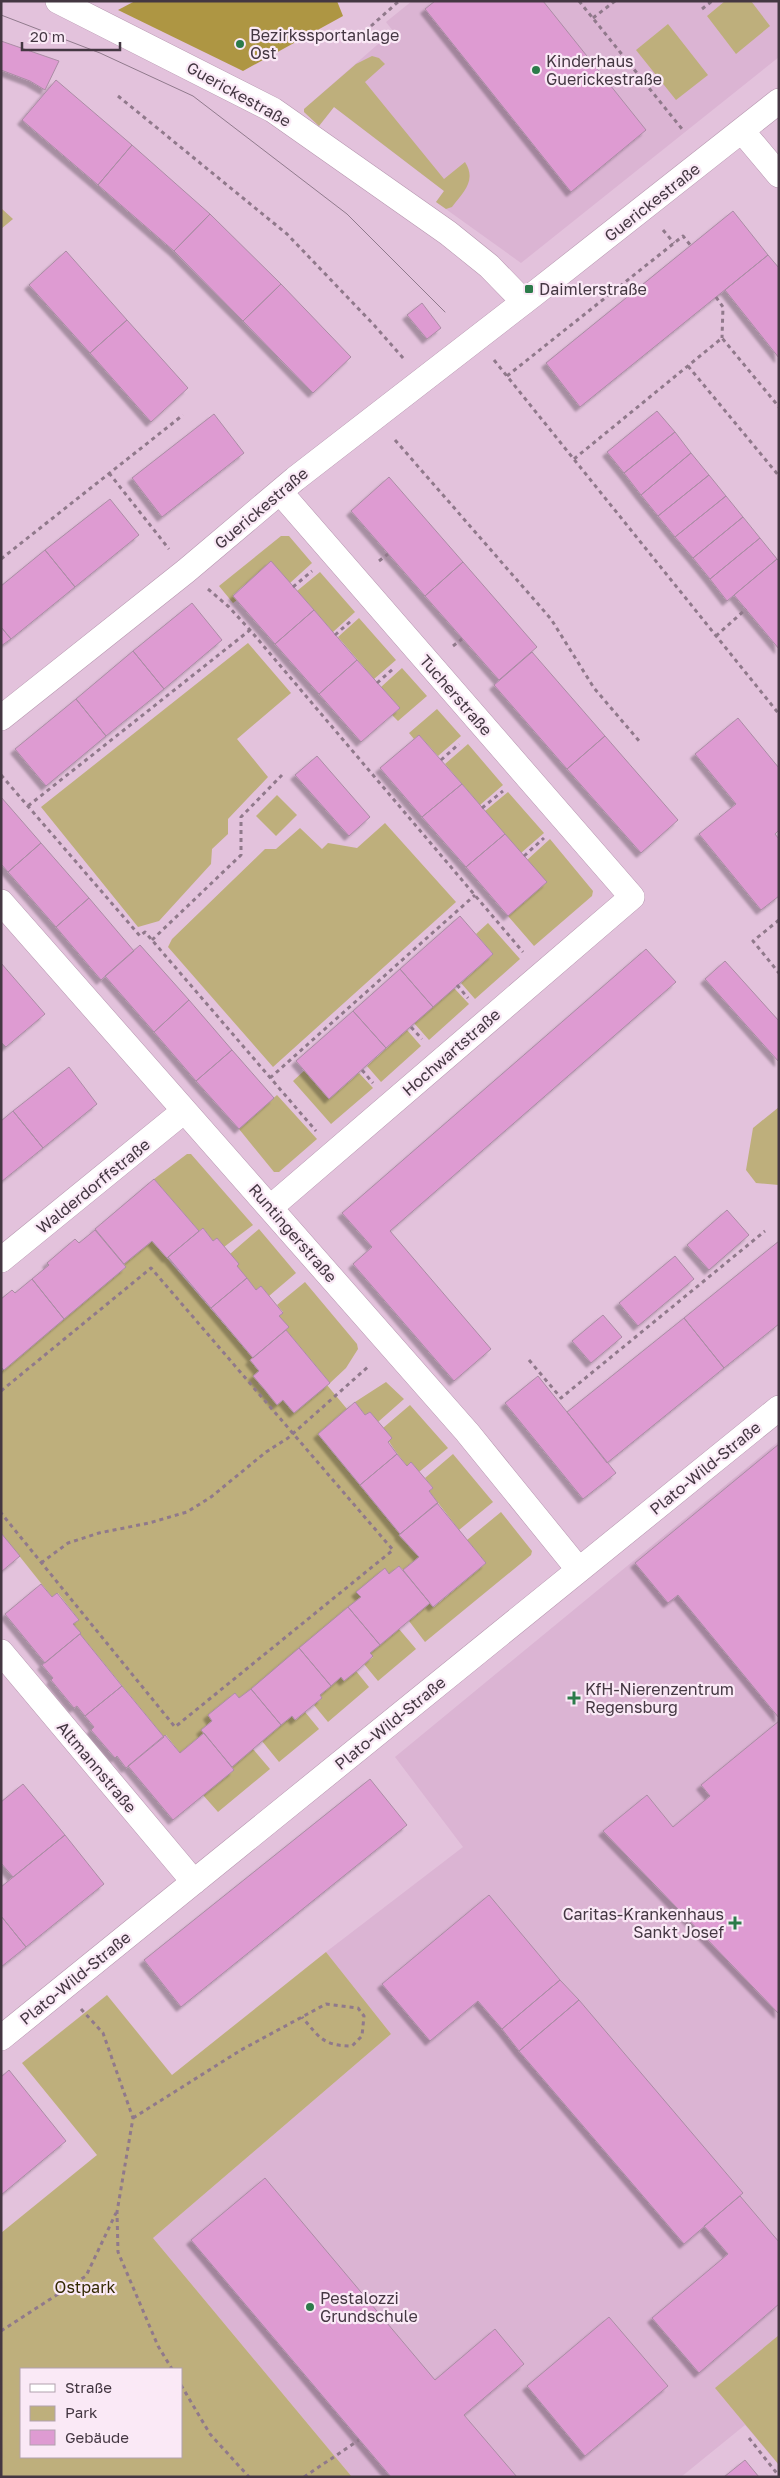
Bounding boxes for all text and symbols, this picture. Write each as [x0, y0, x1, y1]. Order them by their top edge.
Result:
scale bar [22, 20, 120, 52]
place label: Bezirkssportanlage Ost [250, 25, 399, 63]
text: 20 m [30, 27, 65, 45]
marker: Bezirkssportanlage Ost [234, 38, 246, 50]
place label: Kinderhaus Guerickestraße [546, 51, 662, 89]
street label: Guerickestraße [183, 57, 295, 131]
marker: Kinderhaus Guerickestraße [530, 64, 542, 76]
street label: Guerickestraße [600, 158, 704, 246]
place label: Daimlerstraße [539, 279, 647, 299]
marker: Daimlerstraße [523, 283, 535, 295]
street label: Guerickestraße [210, 463, 312, 553]
street label: Tucherstraße [415, 650, 497, 740]
street label: Hochwartstraße [398, 1004, 504, 1100]
street label: Walderdorffstraße [32, 1134, 154, 1238]
street label: Runtingerstraße [245, 1180, 341, 1286]
street label: Plato-Wild-Straße [645, 1417, 765, 1519]
street label: Plato-Wild-Straße [330, 1672, 450, 1774]
place label: KfH-Nierenzentrum Regensburg [585, 1679, 734, 1717]
marker: KfH-Nierenzentrum Regensburg [567, 1691, 581, 1705]
street label: Altmannstraße [53, 1717, 141, 1817]
place label: Caritas-Krankenhaus Sankt Josef [563, 1904, 724, 1942]
marker: Caritas-Krankenhaus Sankt Josef [728, 1916, 742, 1930]
street label: Plato-Wild-Straße [15, 1927, 135, 2029]
park label: Ostpark [55, 2277, 115, 2297]
place label: Pestalozzi Grundschule [320, 2288, 418, 2326]
marker: Pestalozzi Grundschule [304, 2301, 316, 2313]
legend [20, 2368, 182, 2458]
text: Straße [65, 2378, 112, 2396]
text: Park [65, 2403, 98, 2421]
text: Gebäude [65, 2428, 129, 2446]

